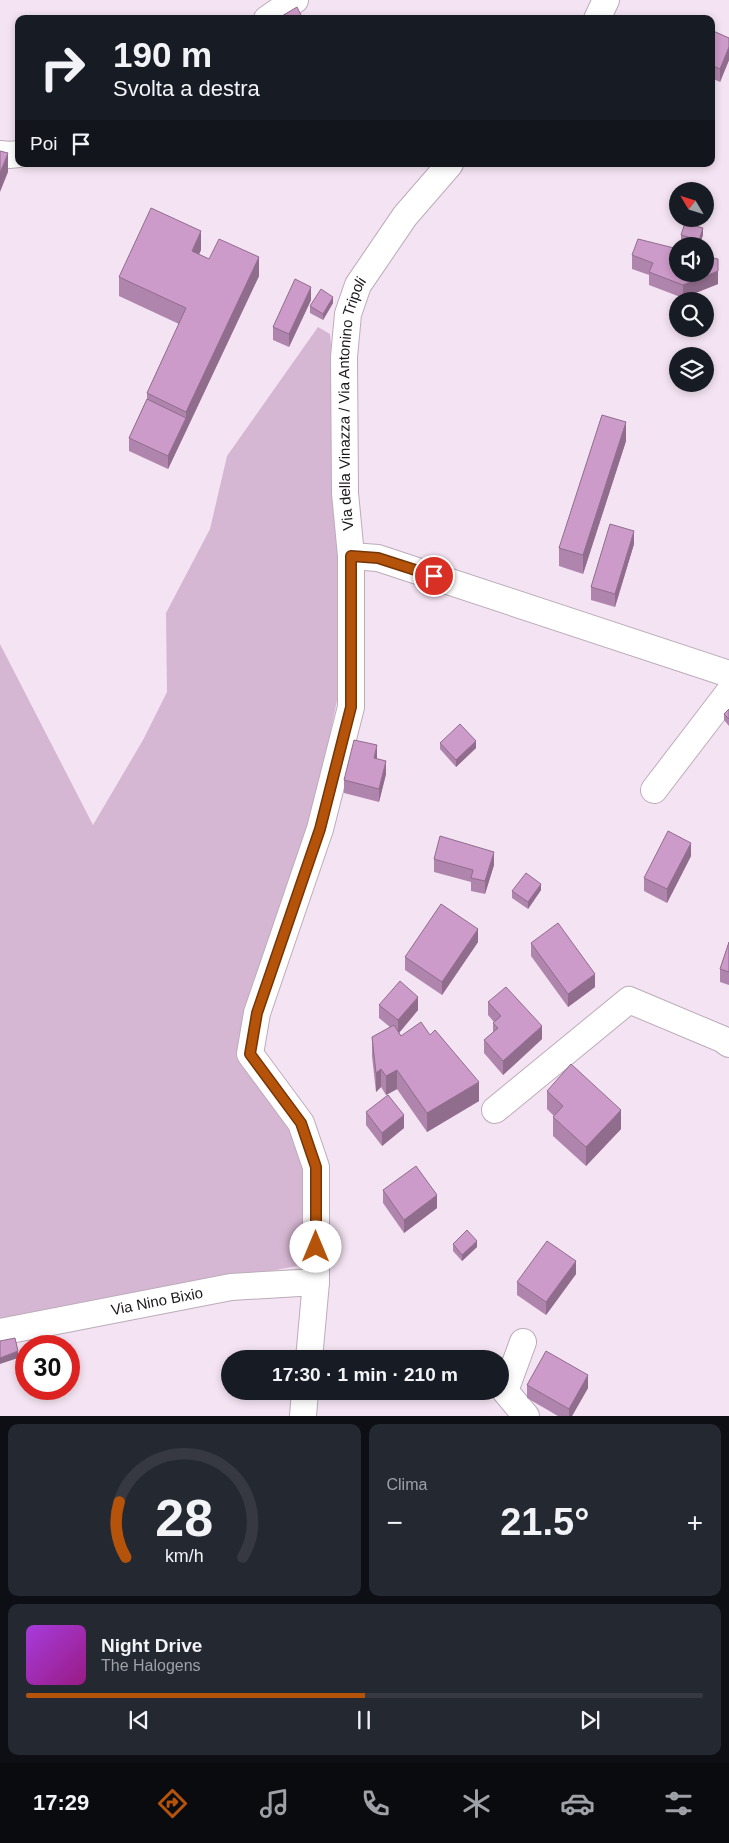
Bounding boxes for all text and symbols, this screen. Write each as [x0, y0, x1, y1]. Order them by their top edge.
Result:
icon: right [30, 35, 95, 100]
text: 190 m [113, 35, 212, 74]
text: Svolta a destra [113, 76, 260, 101]
icon: arrive [67, 130, 95, 158]
text: Poi [30, 133, 57, 154]
north arrow [669, 182, 714, 228]
map controls [669, 182, 714, 392]
button: sound [669, 237, 714, 282]
street label: Via della Vinazza / Via Antonino Tripoli [335, 273, 369, 531]
button: search [669, 292, 714, 337]
button: layers [669, 347, 714, 392]
pin [413, 555, 455, 597]
icon: arrive [420, 562, 448, 590]
position arrow [289, 1220, 341, 1272]
street label: Via Nino Bixio [110, 1284, 204, 1318]
speed limit sign: 30 [15, 1335, 80, 1400]
text: 17:30 · 1 min · 210 m [272, 1364, 458, 1385]
text: Clima [387, 1476, 427, 1493]
text: 28 [155, 1489, 213, 1547]
text: 21.5° [500, 1501, 589, 1543]
text: − [387, 1507, 403, 1538]
text: + [687, 1507, 703, 1538]
text: km/h [165, 1546, 204, 1566]
text: Night Drive [101, 1635, 202, 1656]
text: The Halogens [101, 1657, 201, 1674]
icon: previous [125, 1706, 153, 1734]
icon: pause [350, 1706, 378, 1734]
icon: next [576, 1706, 604, 1734]
icon: directions [155, 1786, 190, 1821]
icon: music [257, 1786, 292, 1821]
icon: phone [358, 1786, 393, 1821]
icon: climate [459, 1786, 494, 1821]
icon: car [560, 1786, 595, 1821]
icon: filters [661, 1786, 696, 1821]
text: 17:29 [33, 1790, 89, 1815]

